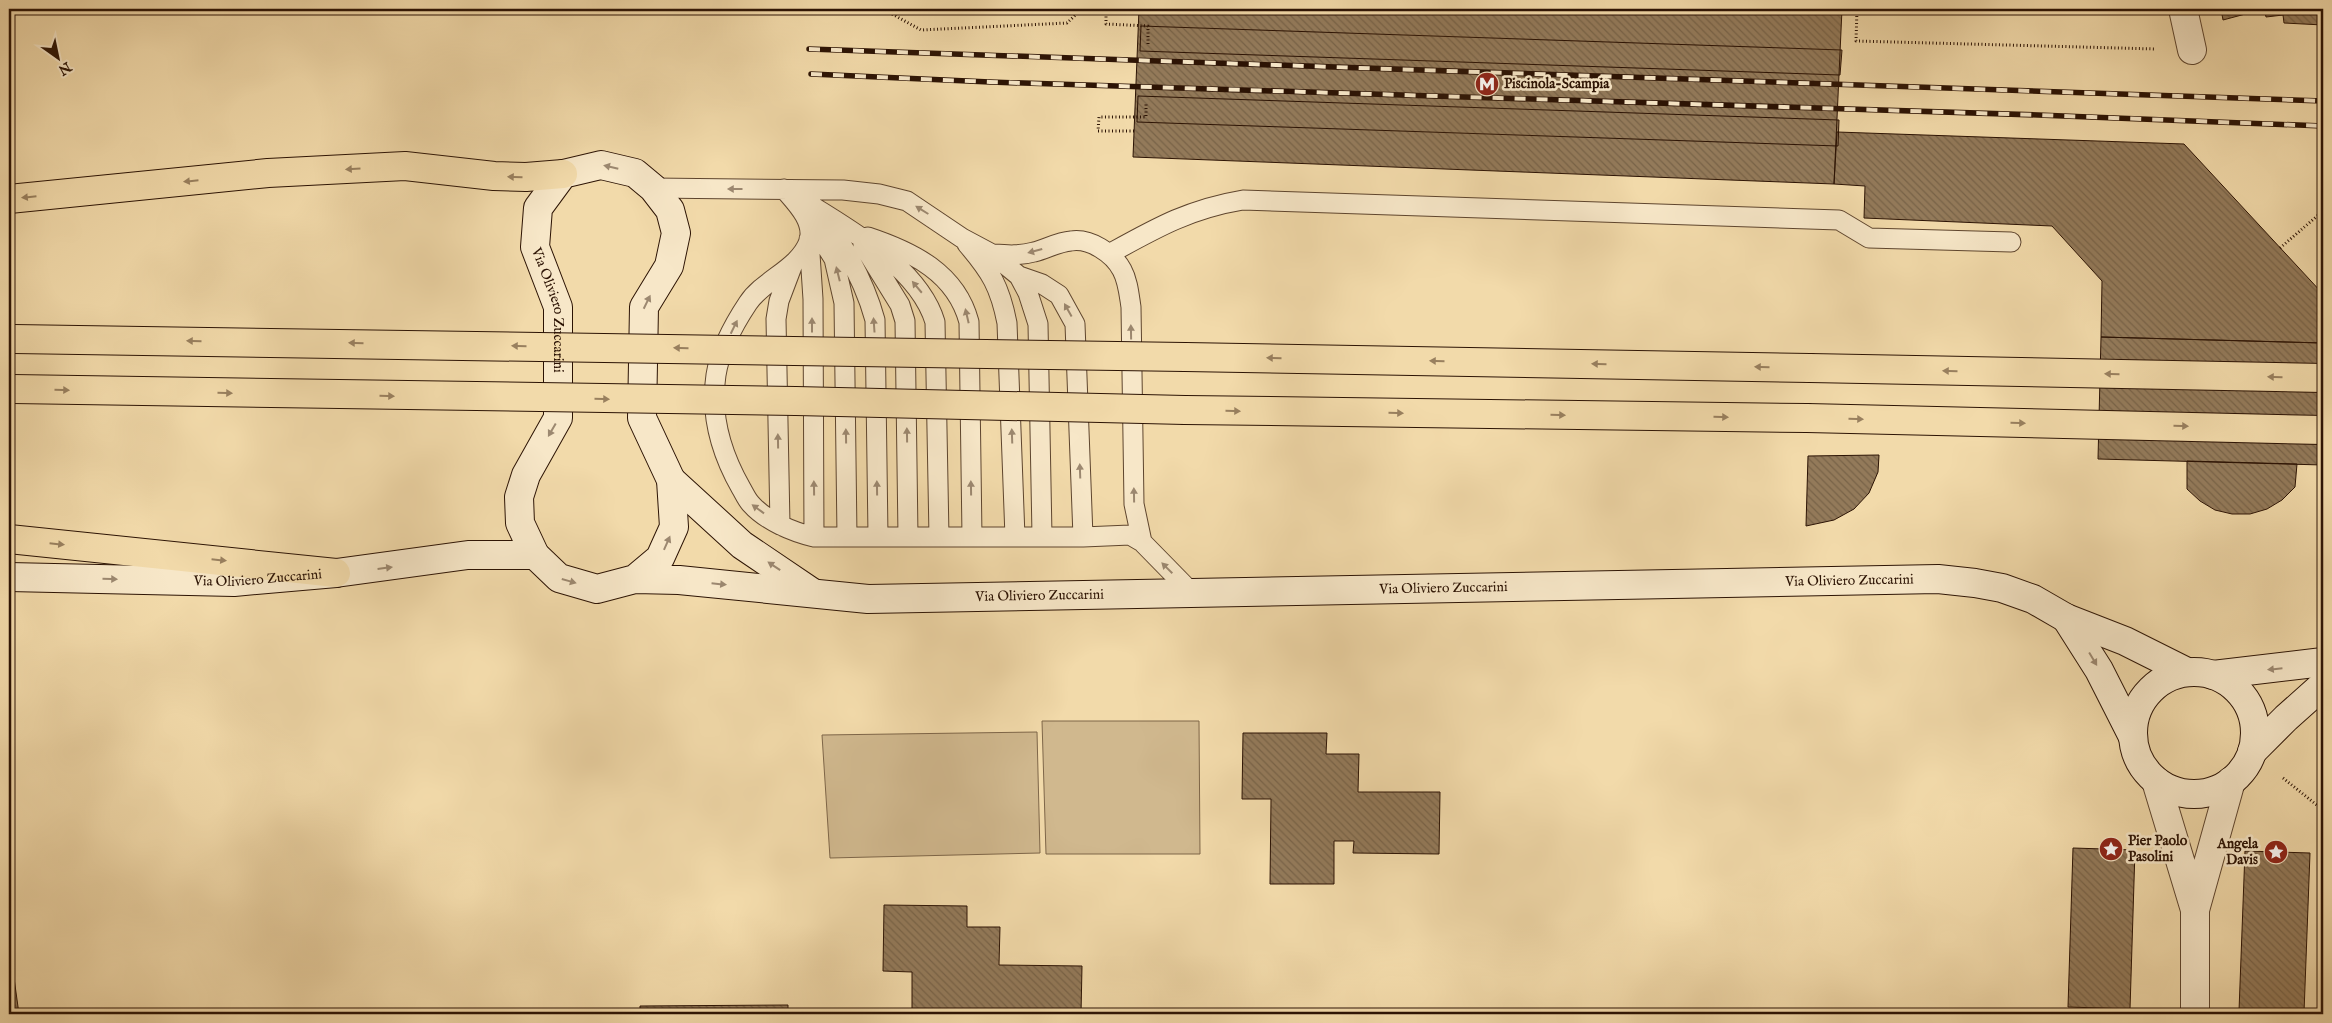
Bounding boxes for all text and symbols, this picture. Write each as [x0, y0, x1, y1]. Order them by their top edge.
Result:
north arrow [32, 32, 82, 82]
text: N [55, 57, 75, 79]
metro station icon: Piscinola-Scampia [1474, 71, 1500, 97]
place label: Piscinola-Scampia [1504, 75, 1610, 93]
one-way arrow [604, 163, 619, 171]
one-way arrow [345, 165, 361, 173]
one-way arrow [506, 172, 522, 180]
one-way arrow [182, 177, 198, 185]
one-way arrow [727, 185, 743, 193]
one-way arrow [21, 193, 37, 201]
one-way arrow [915, 205, 928, 215]
street label: Via Oliviero Zuccarini [527, 244, 567, 373]
one-way arrow [1028, 248, 1043, 256]
one-way arrow [834, 266, 842, 281]
one-way arrow [912, 281, 923, 294]
one-way arrow [643, 295, 651, 310]
one-way arrow [1064, 303, 1072, 318]
one-way arrow [963, 309, 971, 324]
one-way arrow [808, 317, 816, 333]
one-way arrow [870, 317, 878, 333]
one-way arrow [730, 320, 738, 334]
one-way arrow [1127, 324, 1135, 340]
one-way arrow [186, 337, 202, 345]
one-way arrow [348, 339, 364, 347]
one-way arrow [511, 342, 527, 350]
one-way arrow [673, 344, 689, 352]
one-way arrow [1266, 354, 1282, 362]
one-way arrow [1428, 357, 1444, 365]
one-way arrow [1591, 360, 1607, 368]
one-way arrow [1753, 363, 1769, 371]
one-way arrow [1941, 367, 1957, 375]
one-way arrow [2104, 370, 2120, 378]
one-way arrow [2266, 373, 2282, 381]
one-way arrow [54, 386, 70, 394]
one-way arrow [217, 389, 233, 397]
one-way arrow [379, 392, 395, 400]
one-way arrow [594, 395, 610, 403]
one-way arrow [1226, 407, 1242, 415]
one-way arrow [1388, 409, 1404, 417]
one-way arrow [1551, 411, 1567, 419]
one-way arrow [1713, 413, 1729, 421]
one-way arrow [1848, 416, 1864, 424]
one-way arrow [2010, 419, 2026, 427]
one-way arrow [547, 423, 556, 437]
one-way arrow [2173, 423, 2189, 431]
one-way arrow [842, 427, 850, 443]
one-way arrow [902, 427, 910, 443]
one-way arrow [1007, 427, 1015, 443]
one-way arrow [774, 433, 782, 449]
one-way arrow [1076, 462, 1084, 478]
one-way arrow [873, 479, 881, 495]
one-way arrow [810, 480, 818, 496]
one-way arrow [967, 480, 975, 496]
one-way arrow [1130, 486, 1138, 502]
one-way arrow [751, 504, 765, 514]
one-way arrow [664, 536, 672, 550]
one-way arrow [50, 540, 66, 548]
one-way arrow [211, 556, 227, 564]
one-way arrow [767, 561, 781, 571]
one-way arrow [1161, 562, 1173, 574]
one-way arrow [377, 564, 393, 572]
street label: Via Oliviero Zuccarini [192, 565, 323, 591]
street label: Via Oliviero Zuccarini [1784, 570, 1914, 591]
one-way arrow [102, 575, 118, 583]
one-way arrow [561, 577, 576, 585]
street label: Via Oliviero Zuccarini [1378, 578, 1508, 598]
one-way arrow [711, 580, 727, 588]
street label: Via Oliviero Zuccarini [974, 586, 1104, 606]
one-way arrow [2088, 652, 2097, 665]
one-way arrow [2267, 665, 2283, 673]
place label: Pier Paolo Pasolini [2128, 832, 2188, 866]
place label: Angela Davis [2216, 835, 2259, 869]
place icon: Pier Paolo Pasolini [2098, 836, 2124, 862]
place icon: Angela Davis [2263, 839, 2289, 865]

